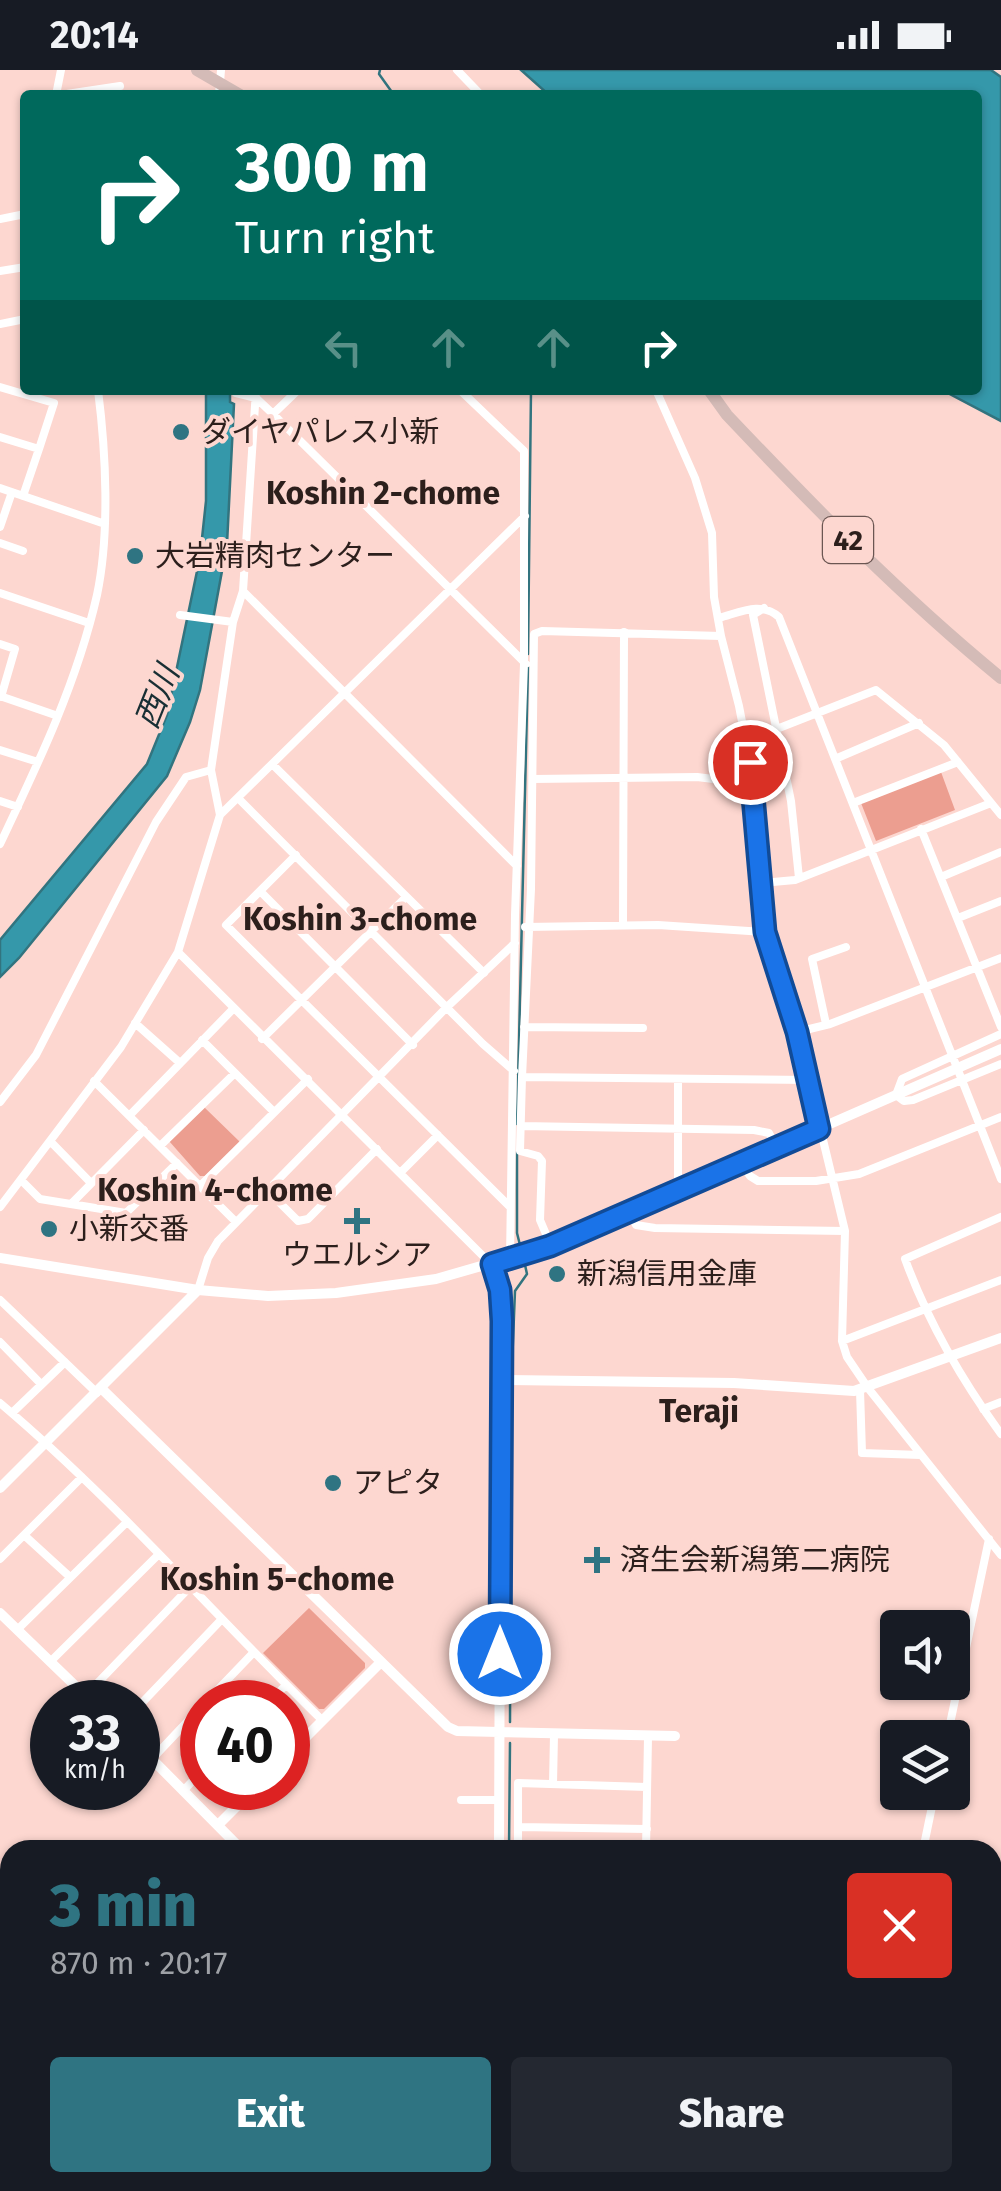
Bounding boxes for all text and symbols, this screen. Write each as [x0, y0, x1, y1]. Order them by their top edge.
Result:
text: 20:14 [50, 12, 139, 58]
text: 300 m [235, 126, 429, 210]
icon: right [70, 130, 200, 260]
text: Turn right [235, 211, 434, 265]
icon: left [316, 320, 371, 375]
icon: ahead [421, 320, 476, 375]
icon: ahead [526, 320, 581, 375]
icon: right [631, 320, 686, 375]
place label: ダイヤパレス小新 [201, 414, 440, 450]
marker: ダイヤパレス小新 [170, 421, 192, 443]
district label: Koshin 2-chome [266, 474, 500, 512]
road number: 42 [823, 517, 873, 563]
place label: 大岩精肉センター [155, 538, 395, 574]
marker: 大岩精肉センター [124, 545, 146, 567]
water label: 西川 [127, 657, 188, 734]
pin [708, 720, 793, 805]
icon: arrive [723, 735, 778, 790]
district label: Koshin 3-chome [243, 900, 477, 938]
district label: Koshin 4-chome [97, 1171, 333, 1209]
marker: ウエルシア [346, 1210, 368, 1232]
place label: 小新交番 [69, 1211, 189, 1247]
marker: 小新交番 [38, 1218, 60, 1240]
place label: ウエルシア [282, 1237, 432, 1273]
place label: 新潟信用金庫 [577, 1256, 757, 1292]
marker: 新潟信用金庫 [546, 1263, 568, 1285]
district label: Teraji [659, 1392, 739, 1430]
place label: アピタ [353, 1465, 443, 1501]
marker: アピタ [322, 1472, 344, 1494]
place label: 済生会新潟第二病院 [620, 1542, 890, 1578]
marker: 済生会新潟第二病院 [584, 1547, 610, 1573]
district label: Koshin 5-chome [160, 1560, 394, 1598]
position arrow [448, 1602, 552, 1706]
map controls [880, 1610, 970, 1810]
button: sound [880, 1610, 970, 1700]
speed limit sign: 40 [180, 1680, 310, 1810]
text: 33 [69, 1703, 121, 1763]
button: layers [880, 1720, 970, 1810]
text: km/h [64, 1755, 126, 1785]
text: 3 min [50, 1870, 197, 1942]
button: close [847, 1873, 952, 1978]
text: 870 m · 20:17 [50, 1944, 228, 1982]
button: Exit [50, 2057, 491, 2172]
button: Share [511, 2057, 952, 2172]

